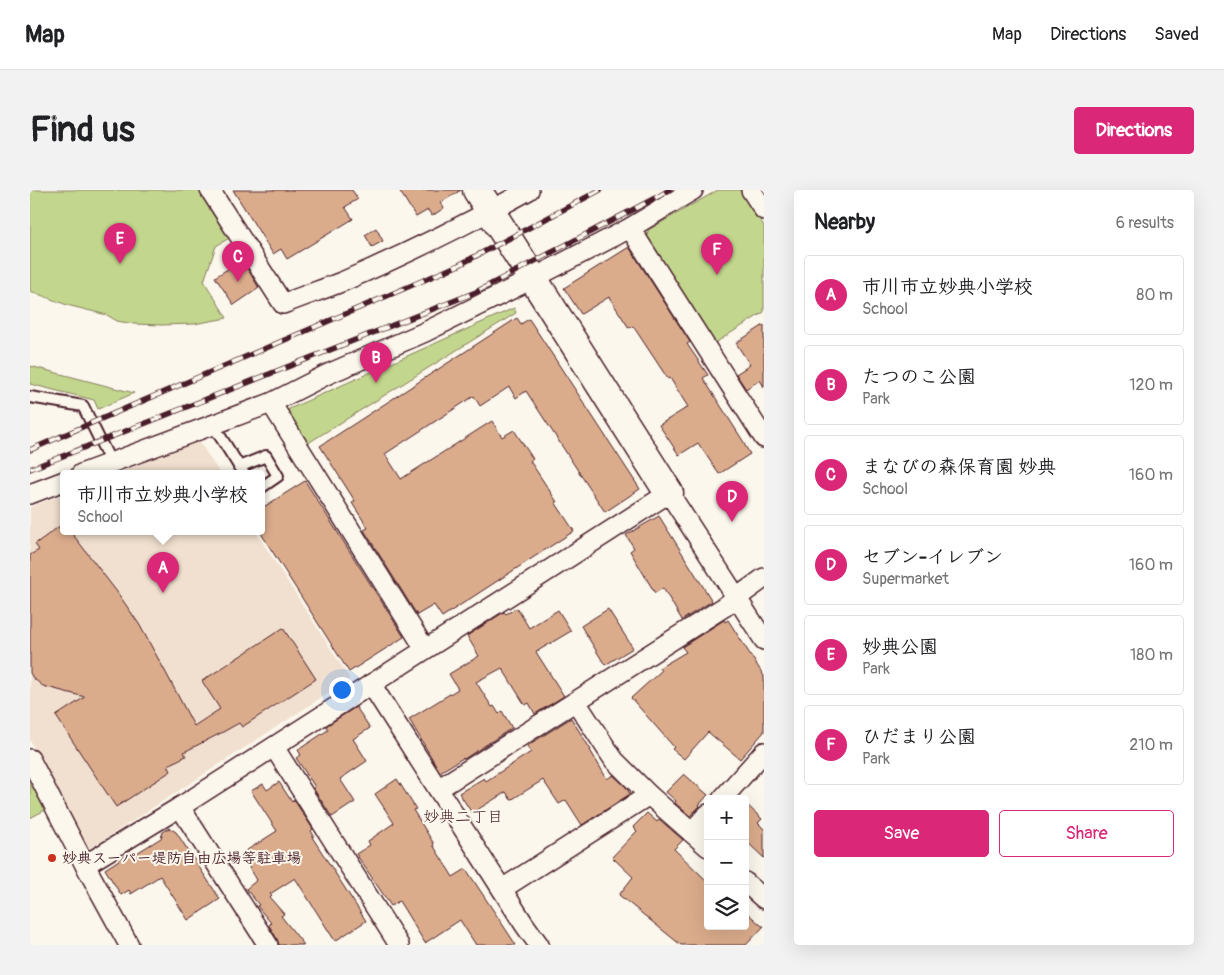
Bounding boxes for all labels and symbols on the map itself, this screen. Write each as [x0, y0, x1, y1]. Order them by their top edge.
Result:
pin: E [104, 223, 136, 264]
pin: F [701, 234, 733, 275]
pin: C [222, 241, 254, 282]
pin: B [360, 342, 392, 383]
pin: D [716, 481, 748, 522]
pin: A [147, 552, 179, 593]
your location [329, 677, 355, 703]
district label: 妙典二丁目 [423, 807, 503, 827]
place label: 妙典スーパー堤防自由広場等駐車場 [62, 849, 301, 868]
marker: 妙典スーパー堤防自由広場等駐車場 [46, 852, 58, 864]

